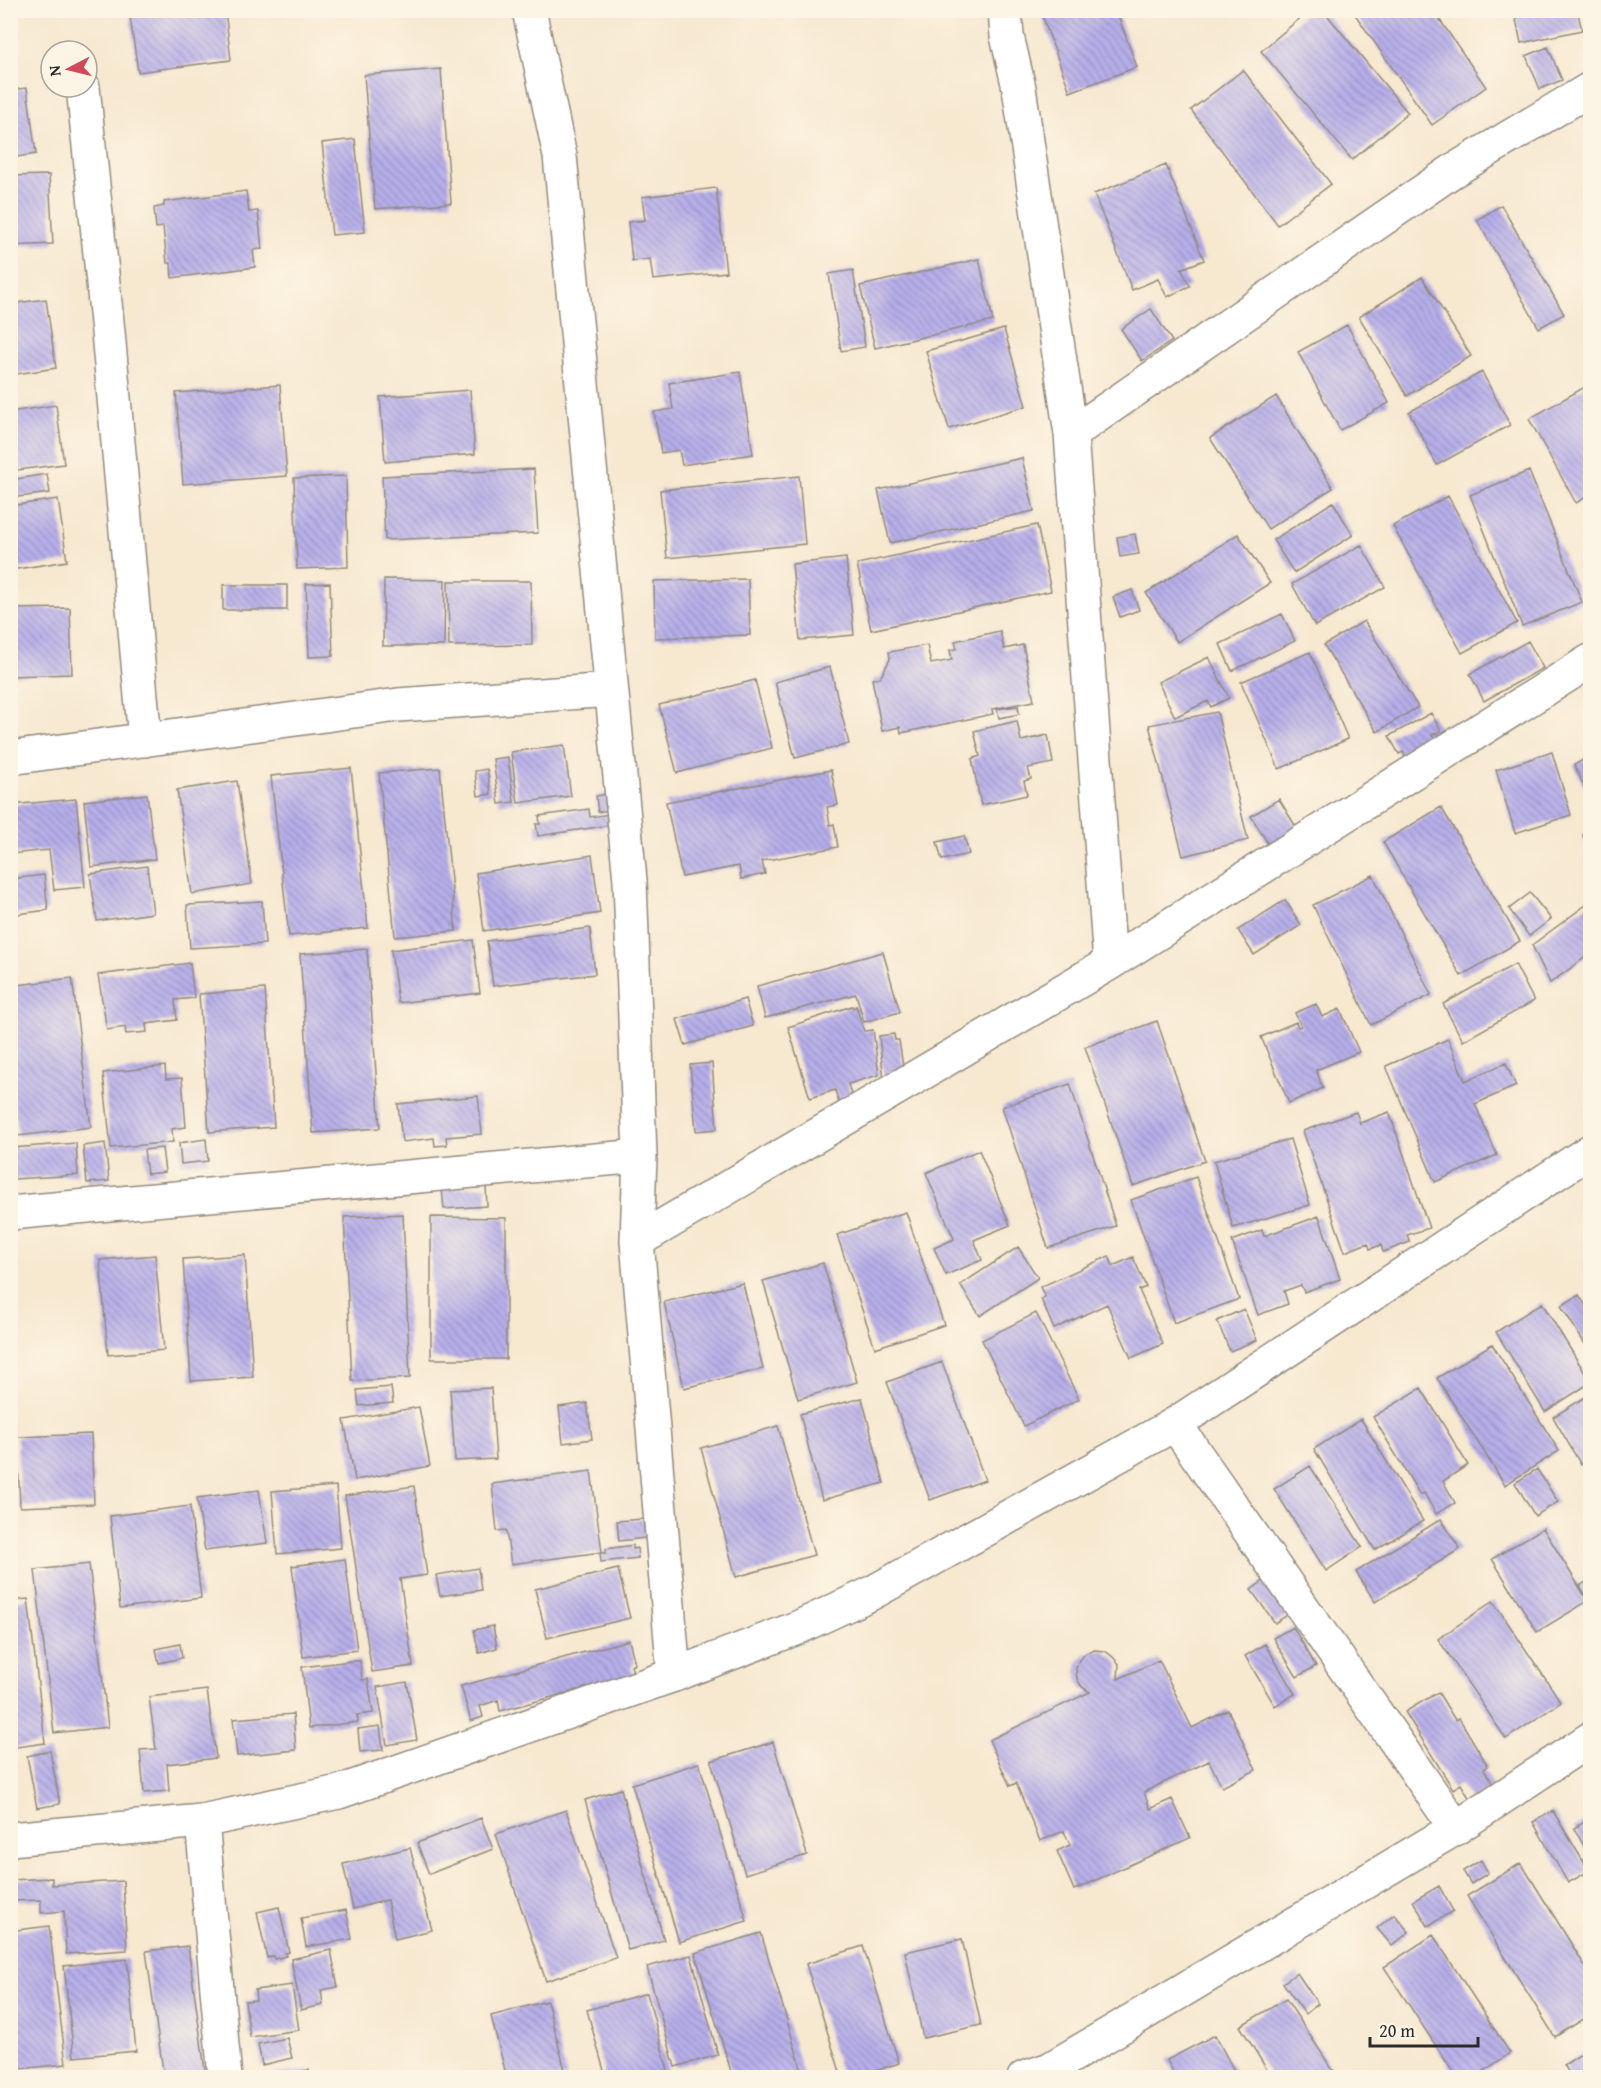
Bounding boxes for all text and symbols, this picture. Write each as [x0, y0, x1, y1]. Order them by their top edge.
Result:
north arrow [39, 39, 99, 99]
text: N [42, 64, 67, 78]
scale bar [1370, 2010, 1478, 2048]
text: 20 m [1379, 2017, 1415, 2044]

